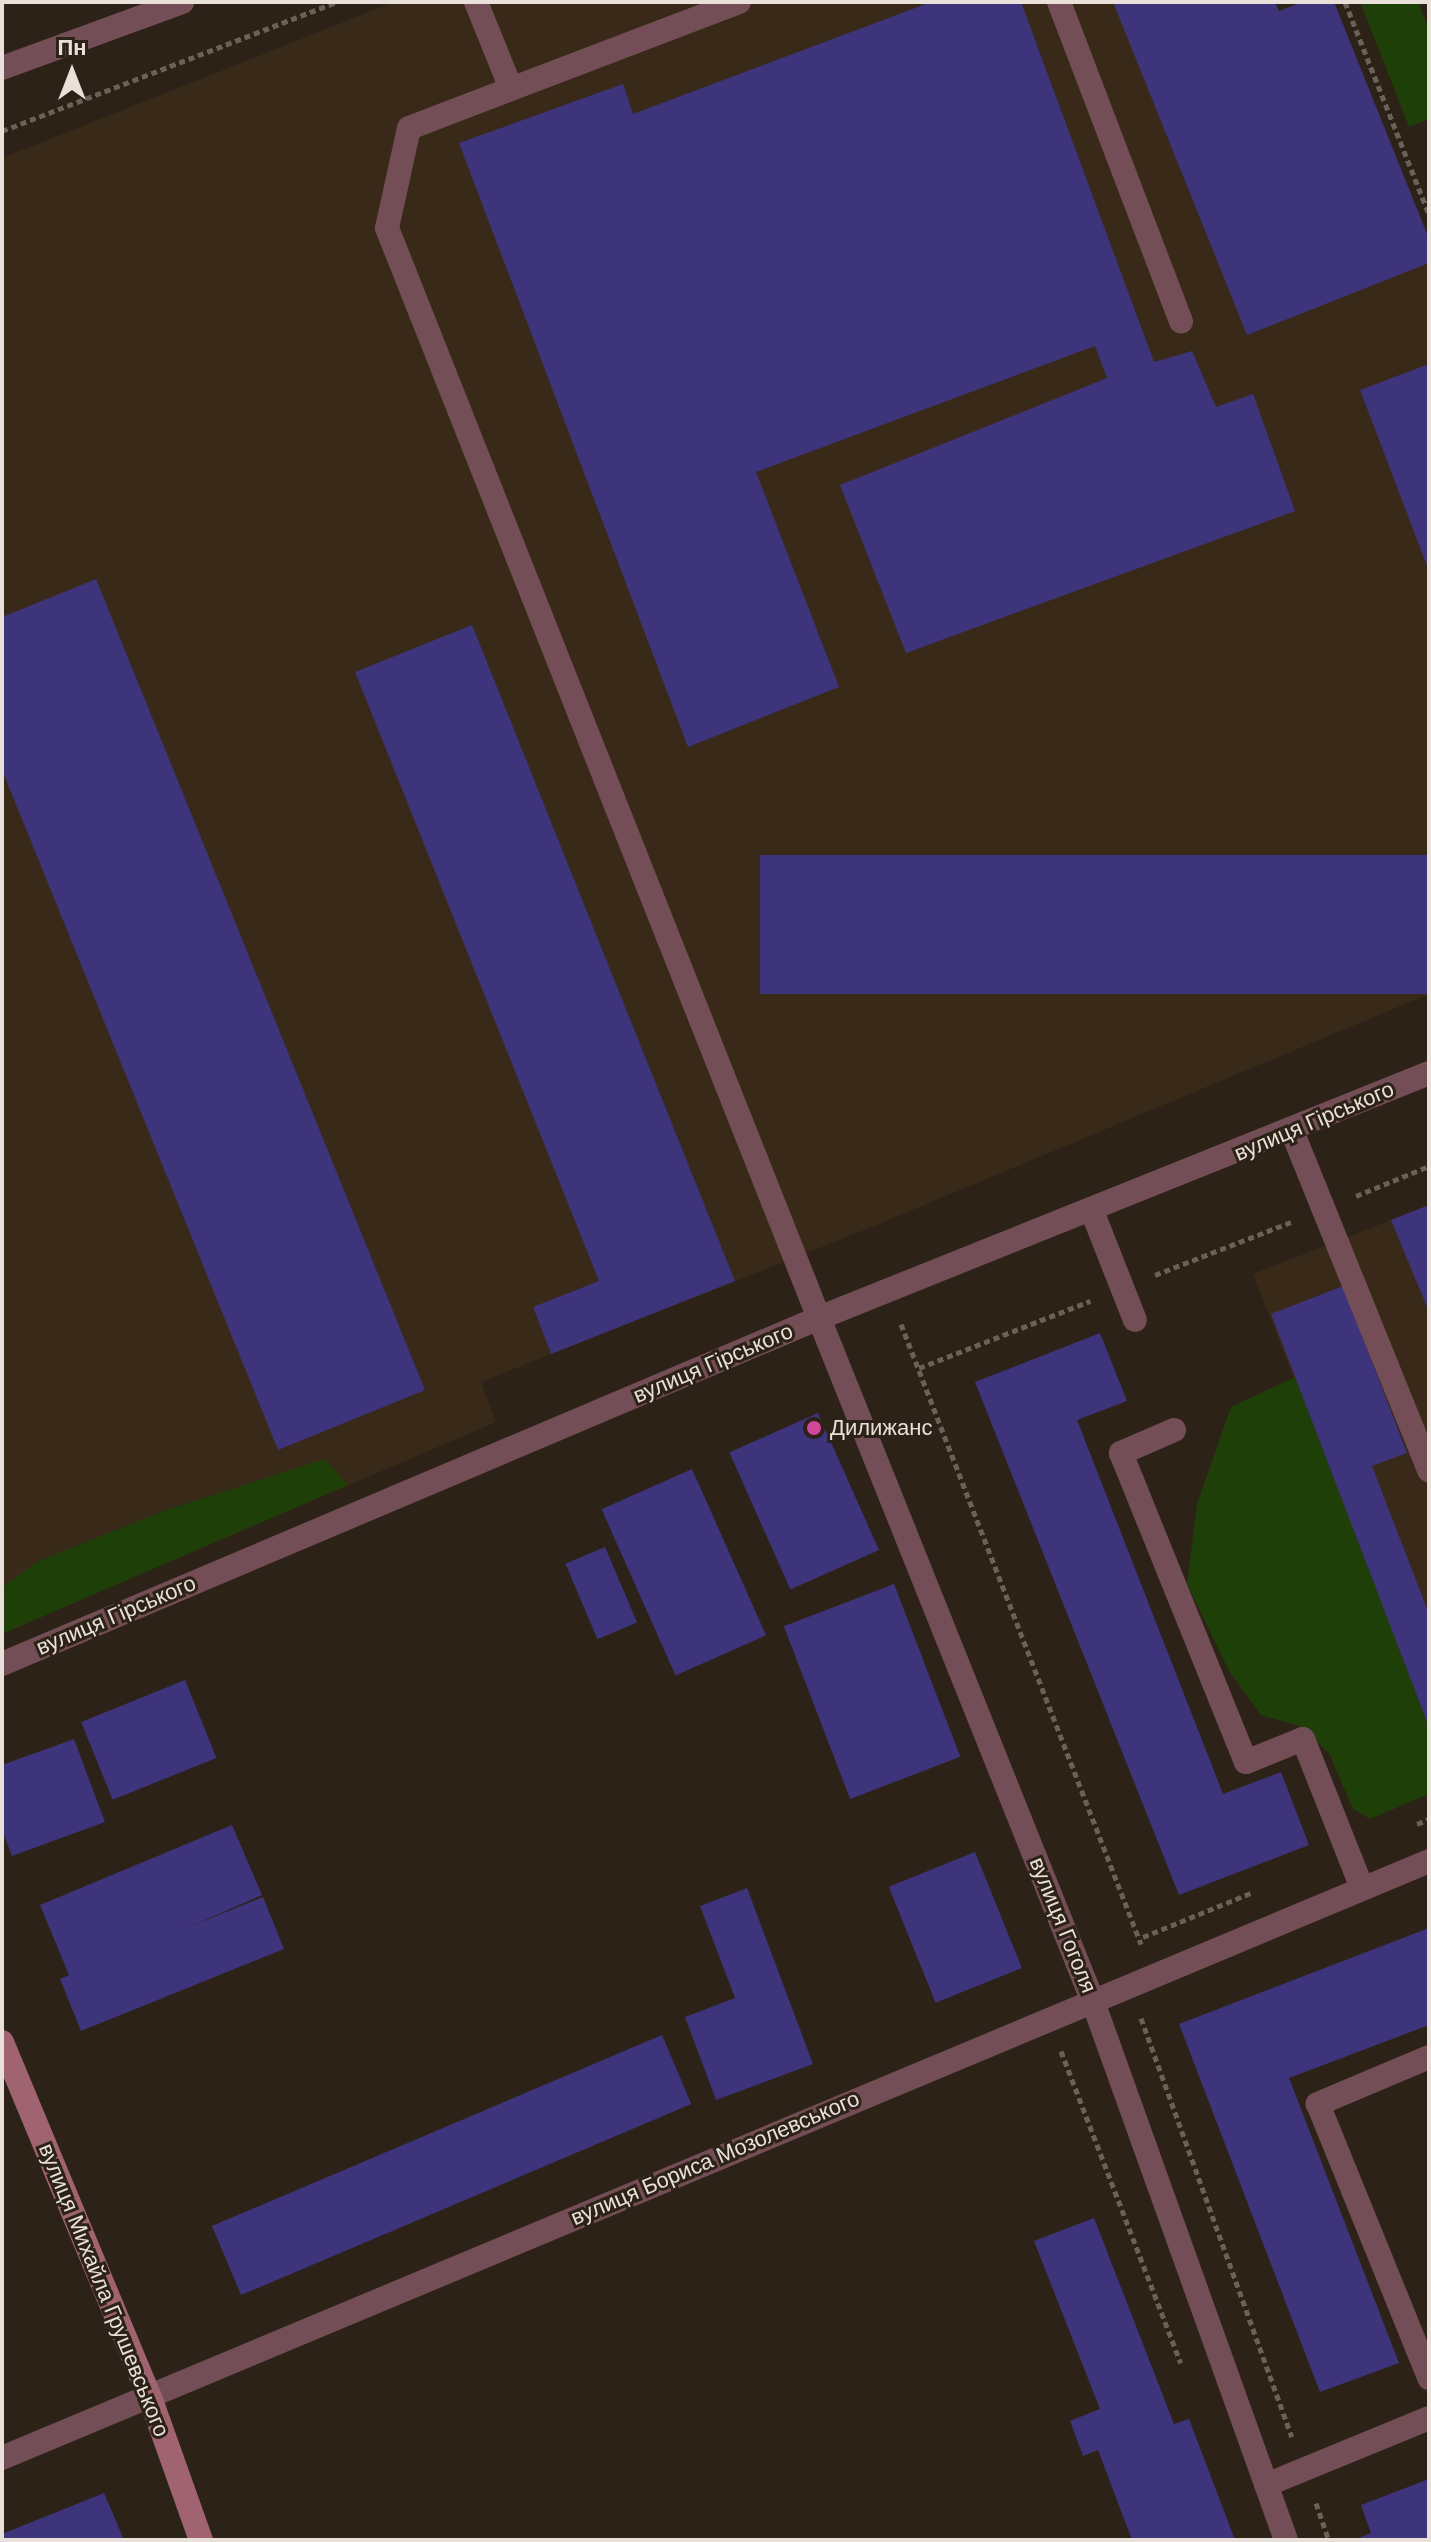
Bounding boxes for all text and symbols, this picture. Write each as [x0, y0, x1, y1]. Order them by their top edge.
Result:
north arrow [32, 32, 112, 112]
text: Пн [57, 35, 87, 60]
street label: вулиця Гірського [1230, 1075, 1398, 1167]
street label: вулиця Гірського [629, 1317, 797, 1409]
place label: Дилижанс [830, 1415, 932, 1441]
marker: Дилижанс [805, 1419, 823, 1437]
street label: вулиця Гірського [32, 1569, 200, 1661]
street label: вулиця Гоголя [1024, 1853, 1102, 1997]
street label: вулиця Бориса Мозолевського [567, 2085, 863, 2231]
street label: вулиця Михайла Грушевського [33, 2140, 175, 2440]

